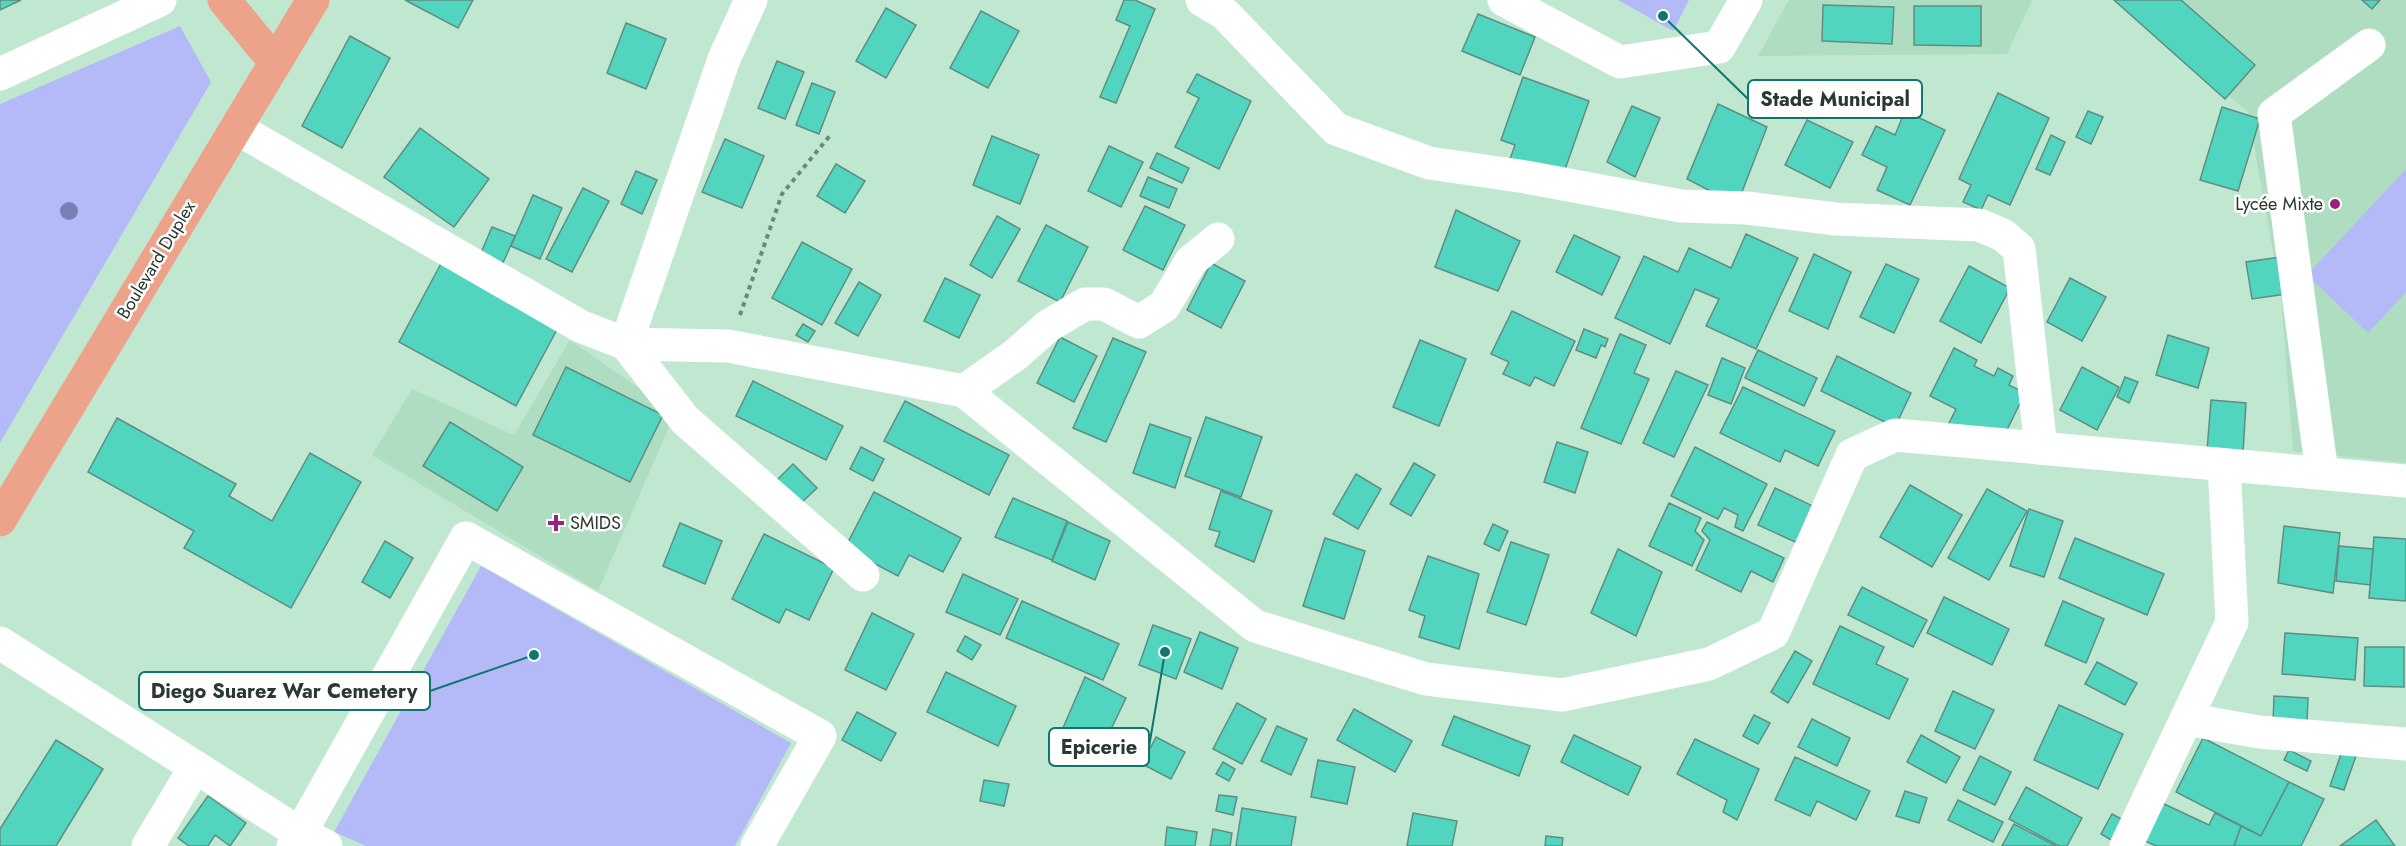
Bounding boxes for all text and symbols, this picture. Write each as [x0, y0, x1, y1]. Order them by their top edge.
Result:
callout: Stade Municipal [1748, 80, 1922, 118]
text: Stade Municipal [1760, 85, 1910, 114]
place label: Lycée Mixte [2235, 191, 2323, 217]
street label: Boulevard Duplex [110, 196, 202, 324]
marker: Lycée Mixte [2328, 197, 2342, 211]
place label: SMIDS [570, 510, 621, 536]
marker: SMIDS [547, 514, 565, 532]
callout: Diego Suarez War Cemetery [139, 672, 430, 710]
text: Diego Suarez War Cemetery [151, 677, 418, 706]
callout: Epicerie [1049, 728, 1149, 766]
text: Epicerie [1061, 733, 1137, 762]

